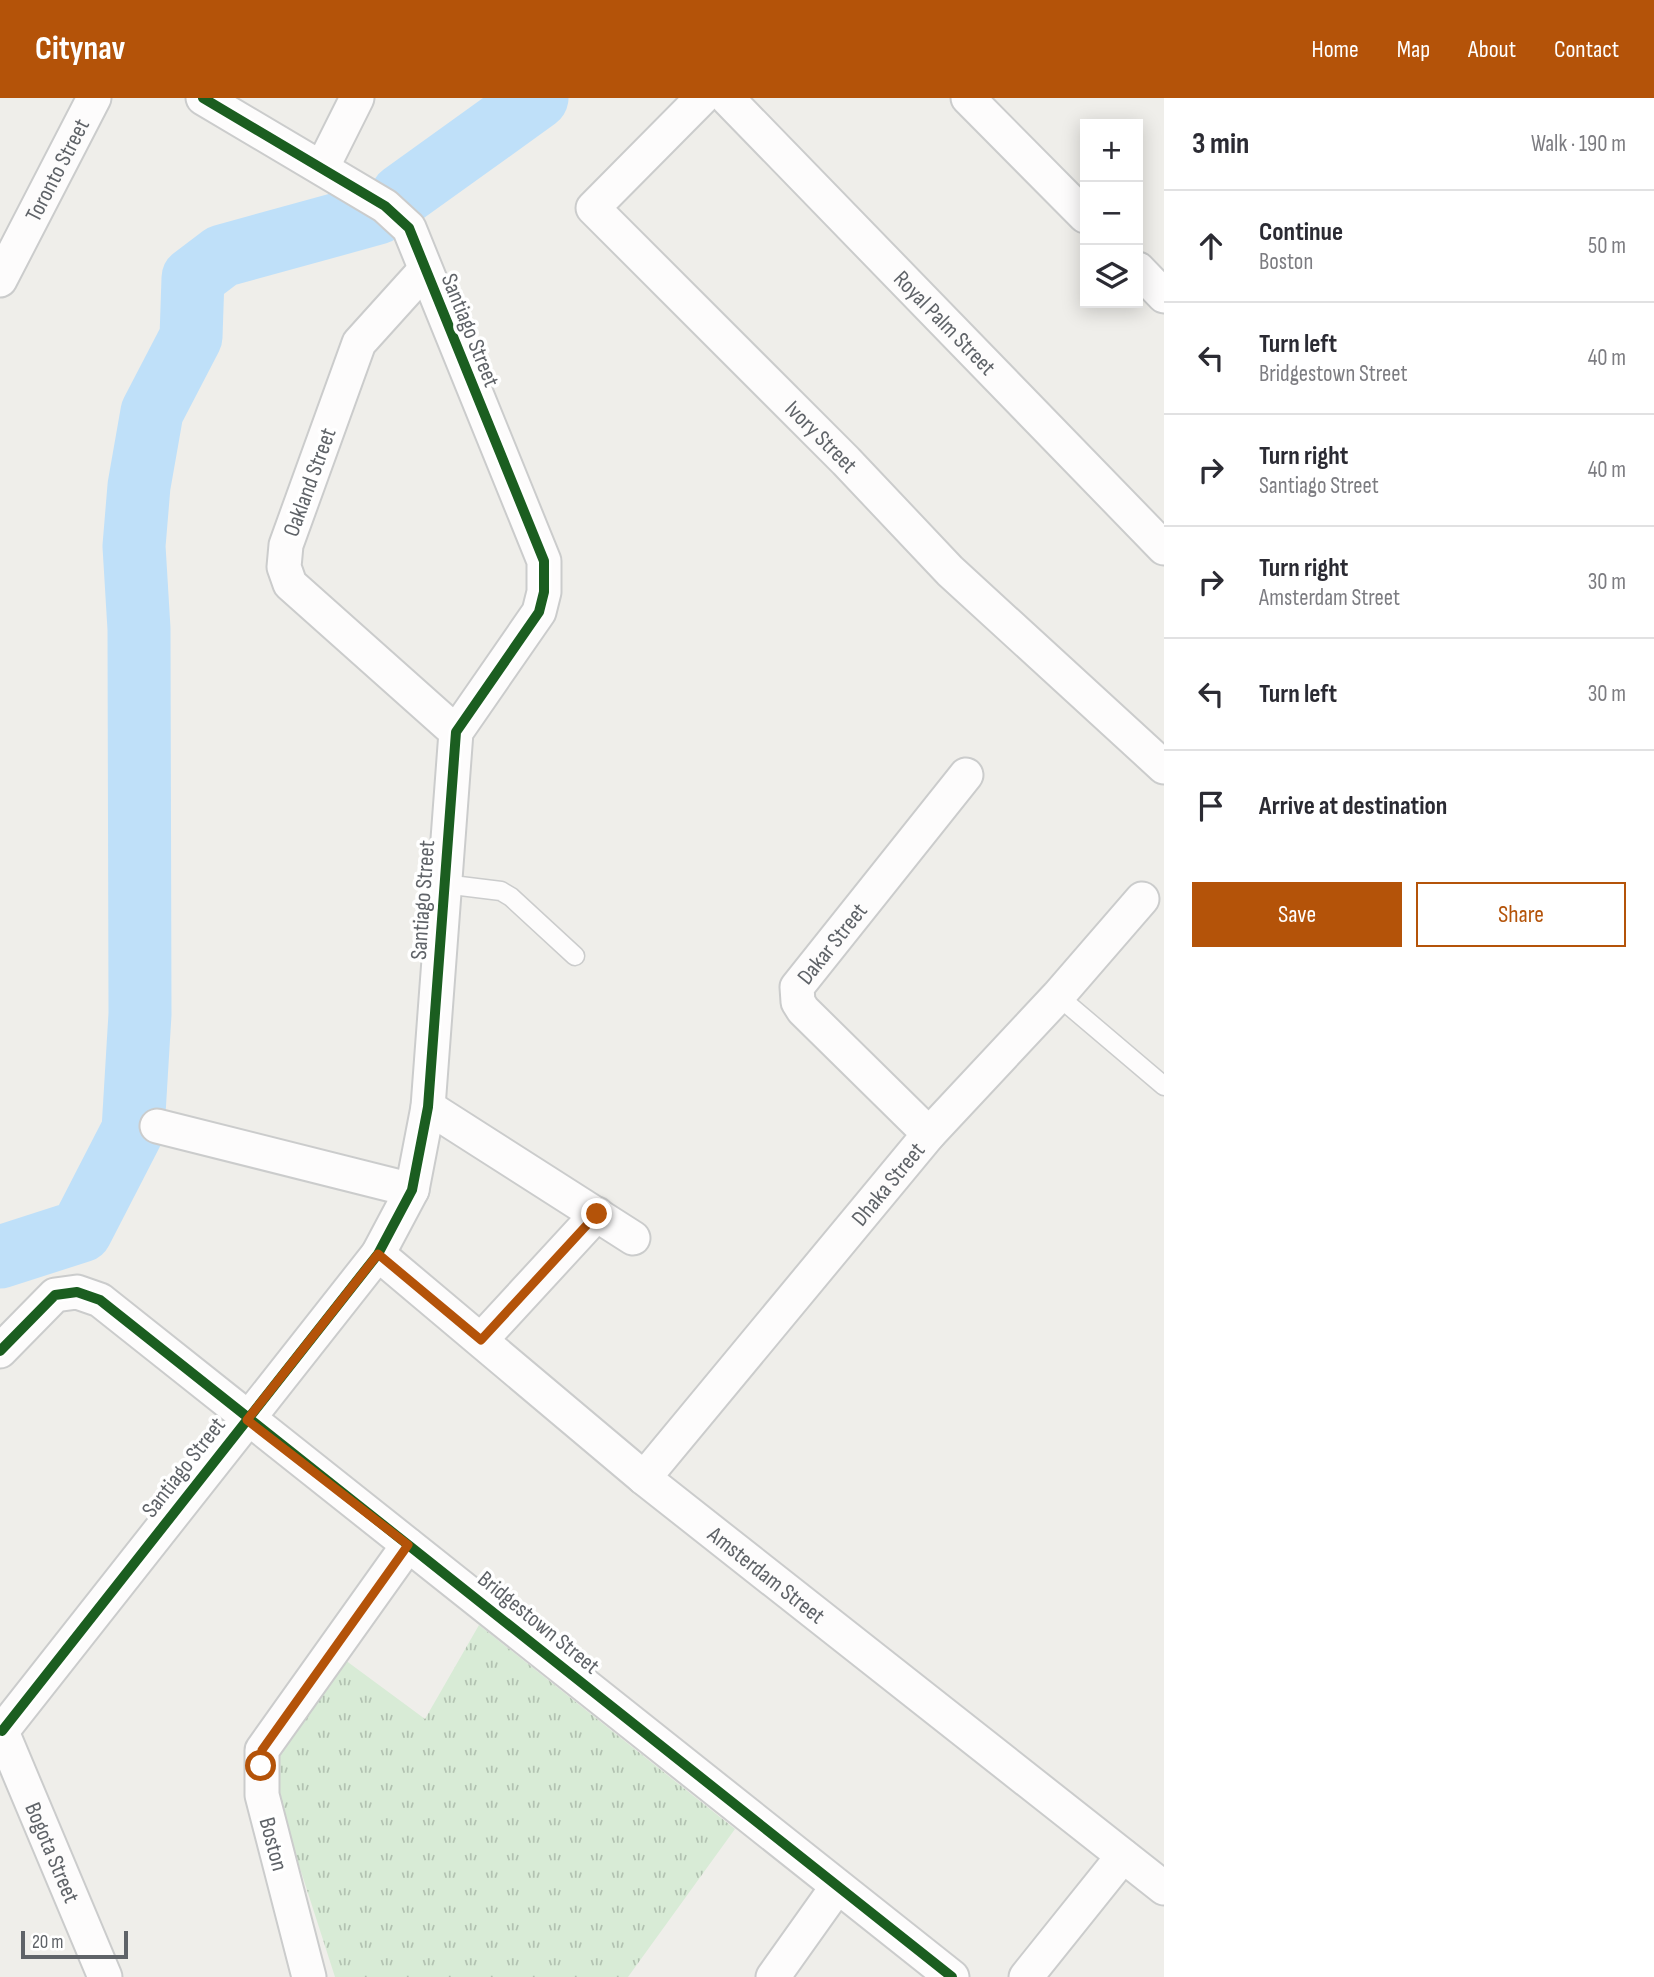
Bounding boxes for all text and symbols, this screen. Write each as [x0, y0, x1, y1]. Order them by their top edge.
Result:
text: Citynav [35, 29, 125, 69]
text: Home [1311, 35, 1359, 64]
text: Map [1397, 35, 1430, 64]
text: About [1468, 35, 1516, 64]
text: Contact [1554, 35, 1619, 64]
street label: Toronto Street [20, 114, 96, 226]
map controls [1080, 119, 1143, 308]
button: + [1080, 119, 1143, 182]
text: 3 min [1192, 126, 1249, 162]
text: Walk · 190 m [1531, 130, 1626, 158]
button: − [1080, 182, 1143, 245]
text: Continue [1259, 217, 1343, 248]
icon: ahead [1192, 227, 1230, 265]
text: 50 m [1588, 232, 1626, 260]
button: layers [1080, 245, 1143, 308]
text: Boston [1259, 248, 1313, 276]
street label: Royal Palm Street [887, 265, 1001, 381]
street label: Santiago Street [435, 270, 505, 391]
text: Turn left [1259, 329, 1337, 360]
icon: left [1192, 339, 1230, 377]
text: 40 m [1588, 344, 1626, 372]
text: Bridgestown Street [1259, 360, 1408, 388]
street label: Ivory Street [779, 395, 863, 479]
street label: Oakland Street [277, 424, 343, 540]
text: Turn right [1259, 441, 1348, 472]
icon: right [1192, 451, 1230, 489]
text: 40 m [1588, 456, 1626, 484]
text: Santiago Street [1259, 472, 1379, 500]
text: Turn right [1259, 553, 1348, 584]
icon: right [1192, 563, 1230, 601]
text: 30 m [1588, 568, 1626, 596]
text: Amsterdam Street [1259, 584, 1400, 612]
icon: left [1192, 675, 1230, 713]
text: Turn left [1259, 679, 1337, 710]
text: 30 m [1588, 680, 1626, 708]
icon: arrive [1192, 787, 1230, 825]
text: Arrive at destination [1259, 791, 1447, 822]
street label: Santiago Street [405, 839, 441, 961]
button: Save [1192, 882, 1402, 947]
button: Share [1416, 882, 1626, 947]
street label: Dakar Street [792, 898, 874, 990]
street label: Dhaka Street [846, 1137, 931, 1232]
route end [581, 1198, 612, 1229]
street label: Santiago Street [136, 1412, 232, 1523]
street label: Amsterdam Street [701, 1520, 830, 1630]
street label: Bridgestown Street [472, 1565, 605, 1680]
route start [245, 1750, 276, 1781]
street label: Bogota Street [18, 1798, 85, 1907]
street label: Boston [252, 1814, 294, 1874]
scale bar [21, 1928, 128, 1960]
text: 20 m [32, 1931, 64, 1954]

